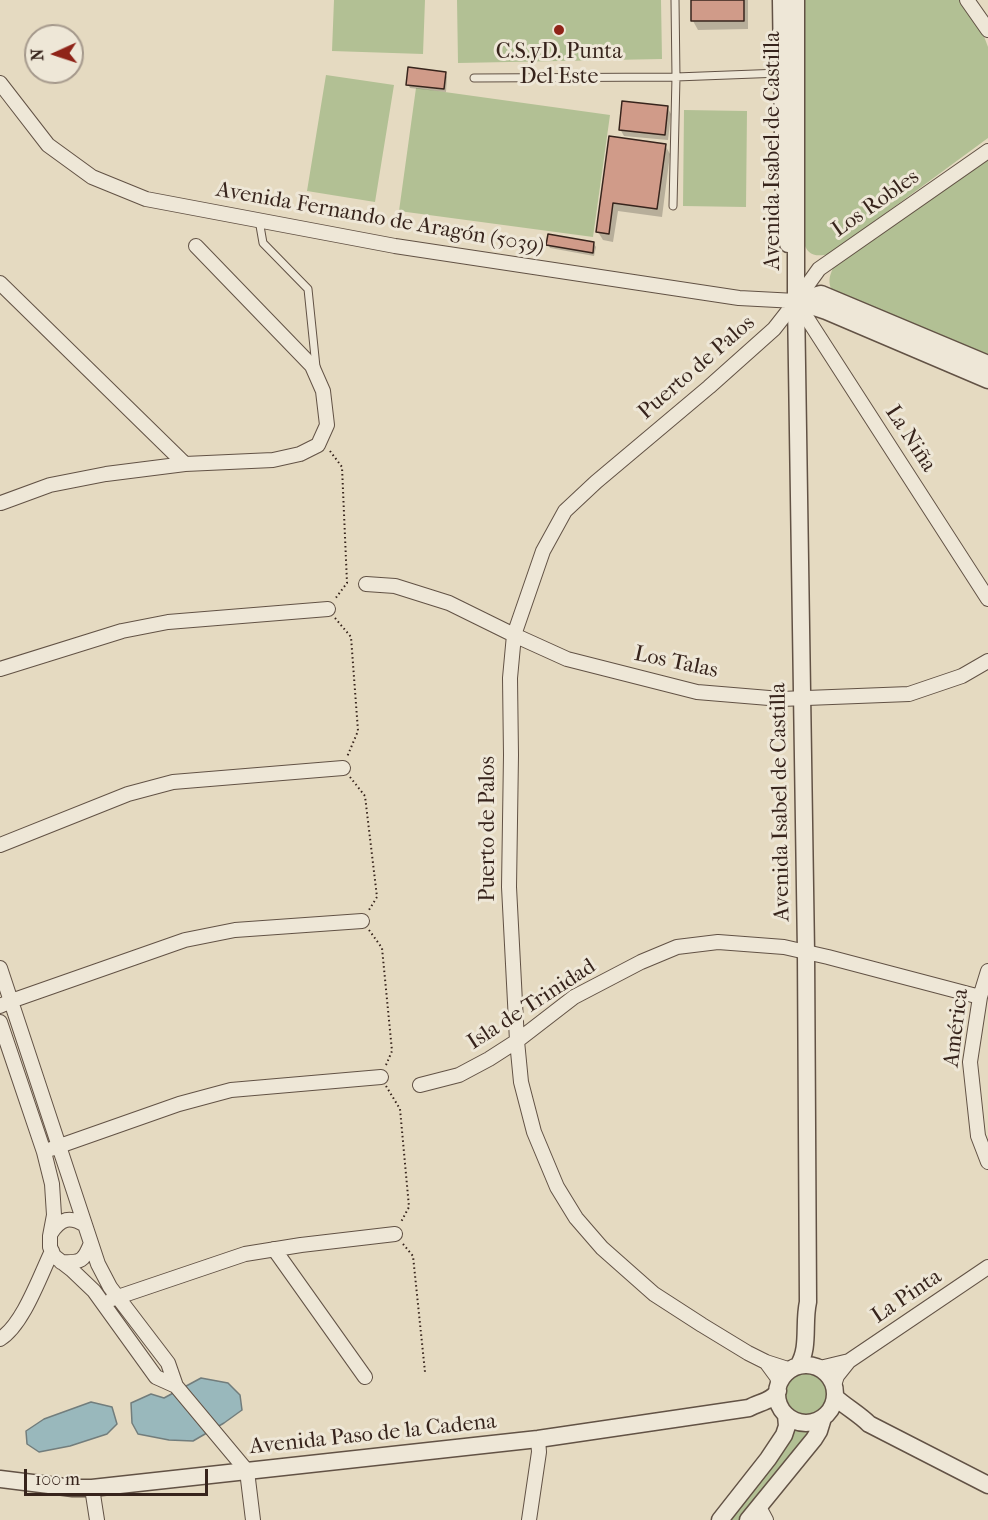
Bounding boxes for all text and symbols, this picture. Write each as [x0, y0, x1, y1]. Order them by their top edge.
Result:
marker: C.S.yD. Punta Del Este [552, 23, 566, 37]
north arrow [24, 24, 84, 84]
street label: Avenida Isabel de Castilla [761, 32, 787, 270]
place label: C.S.yD. Punta Del Este [496, 40, 622, 92]
text: N [28, 48, 47, 61]
street label: Los Robles [827, 164, 925, 244]
street label: Avenida Fernando de Aragón (5039) [214, 177, 546, 261]
street label: Puerto de Palos [633, 310, 761, 426]
street label: La Niña [879, 401, 941, 477]
street label: Los Talas [632, 641, 720, 685]
street label: Avenida Isabel de Castilla [766, 682, 796, 922]
street label: Puerto de Palos [476, 756, 502, 902]
street label: Isla de Trinidad [463, 954, 601, 1056]
street label: América [939, 987, 975, 1069]
street label: La Pinta [867, 1264, 947, 1330]
street label: Avenida Paso de la Cadena [248, 1409, 498, 1461]
scale bar [27, 1457, 212, 1495]
text: 100 m [35, 1469, 80, 1490]

